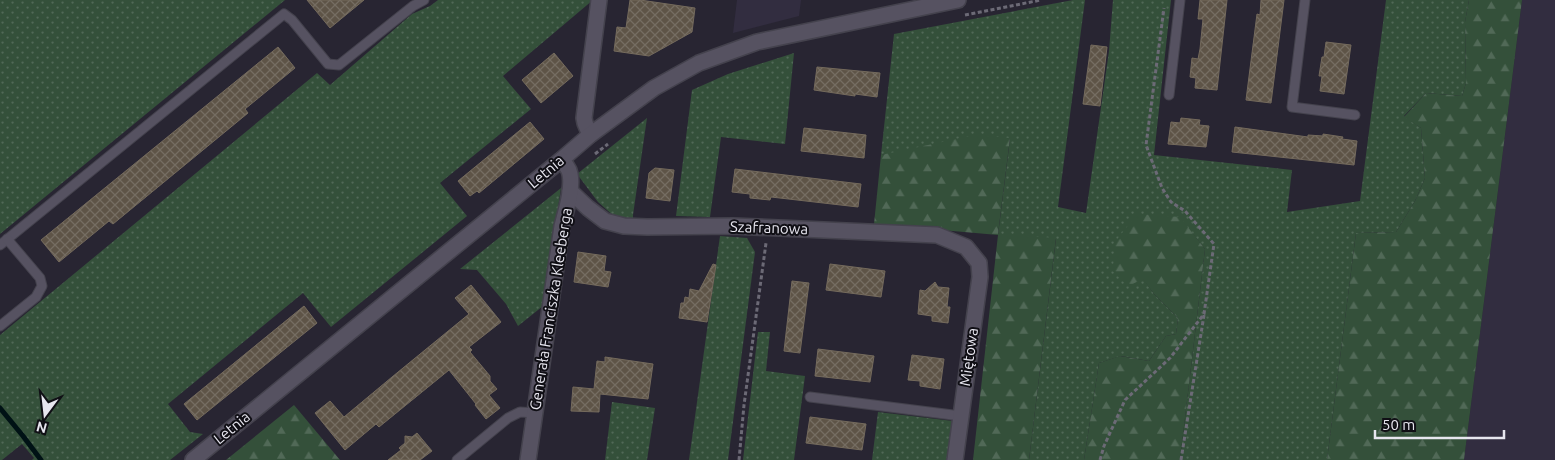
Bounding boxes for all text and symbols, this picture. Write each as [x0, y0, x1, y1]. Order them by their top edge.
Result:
street label: Letnia [524, 152, 567, 192]
street label: Generała Franciszka Kleeberga [526, 207, 575, 411]
street label: Szafranowa [730, 218, 808, 237]
street label: Miętowa [956, 327, 981, 387]
north arrow [20, 390, 70, 440]
street label: Letnia [210, 408, 253, 447]
scale bar [1375, 408, 1504, 440]
text: 50 m [1382, 416, 1415, 433]
text: N [35, 418, 49, 437]

